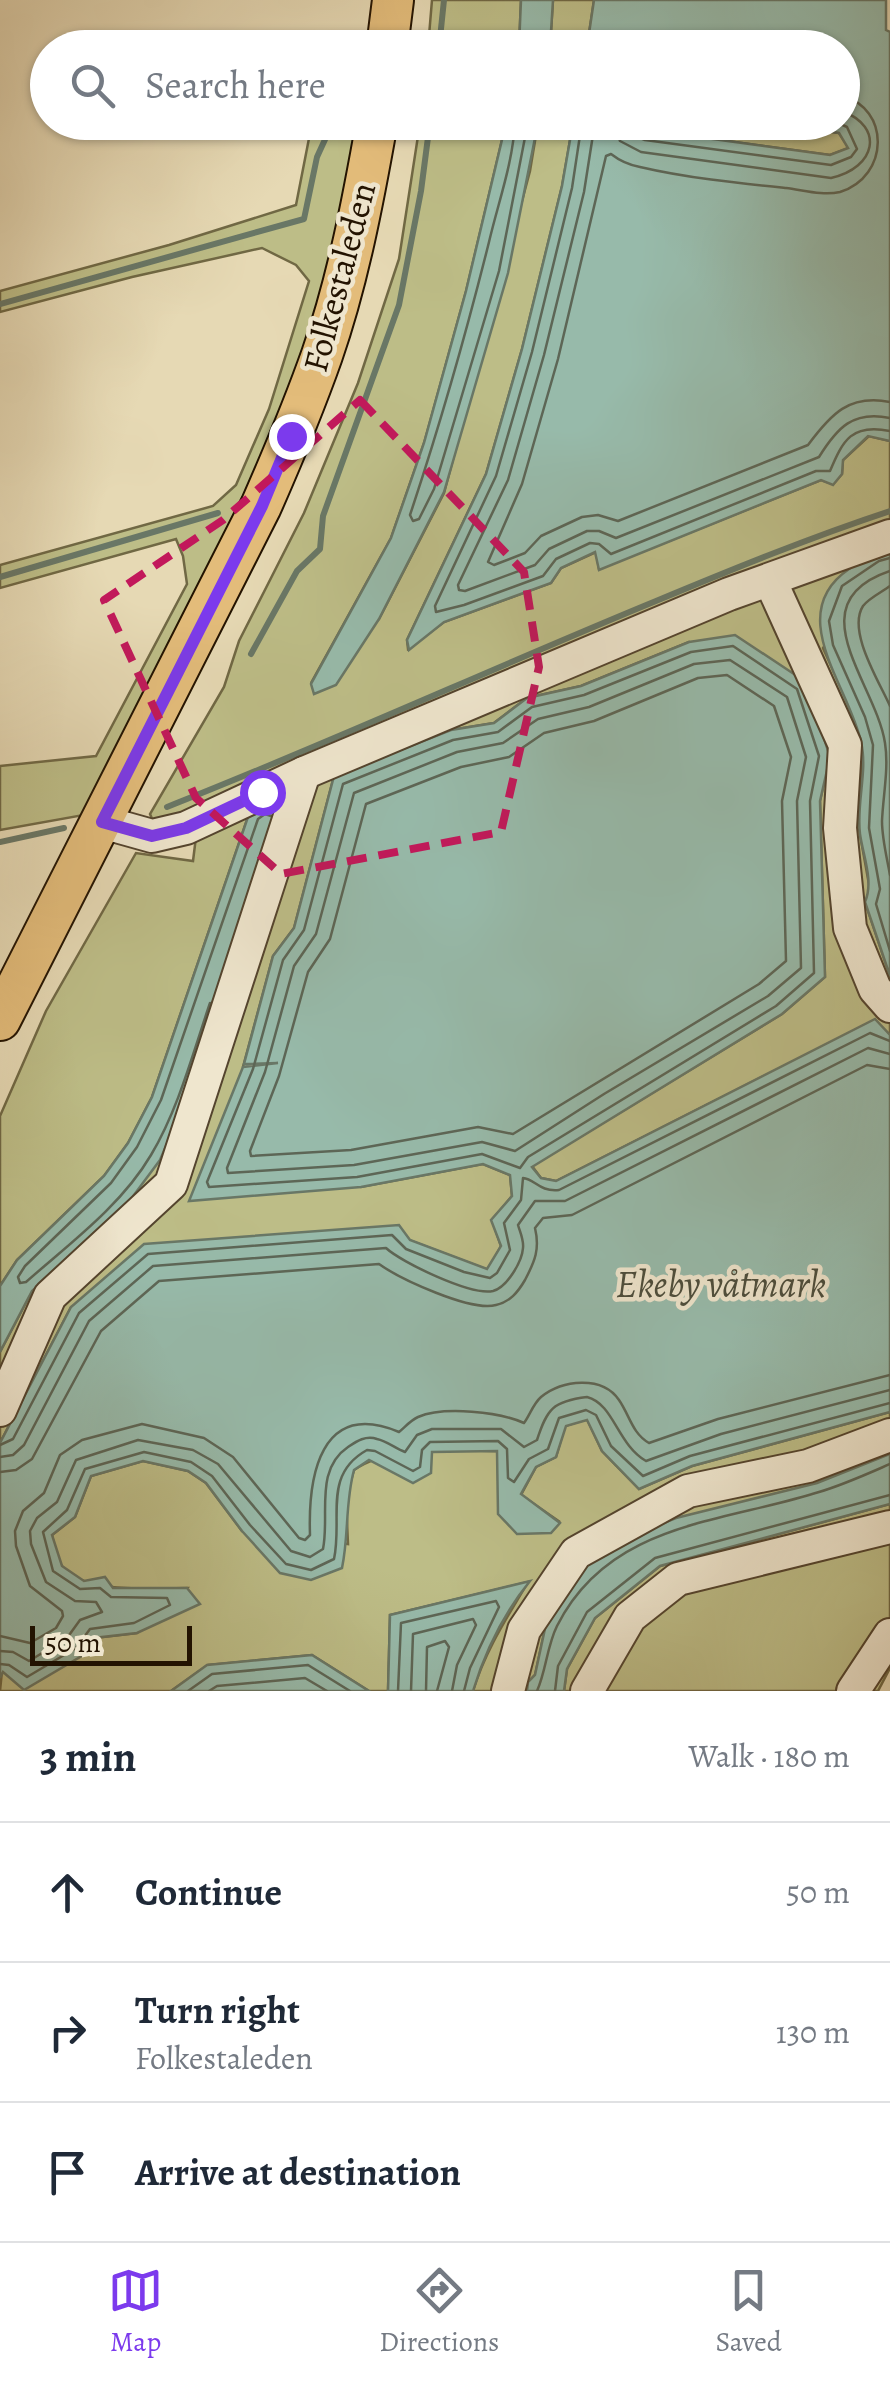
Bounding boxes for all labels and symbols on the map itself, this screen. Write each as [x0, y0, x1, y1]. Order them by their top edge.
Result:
street label: Folkestaleden [291, 177, 387, 377]
route end [269, 414, 315, 460]
route start [240, 770, 286, 816]
water label: Ekeby våtmark [616, 1258, 826, 1310]
scale bar [30, 1621, 192, 1666]

